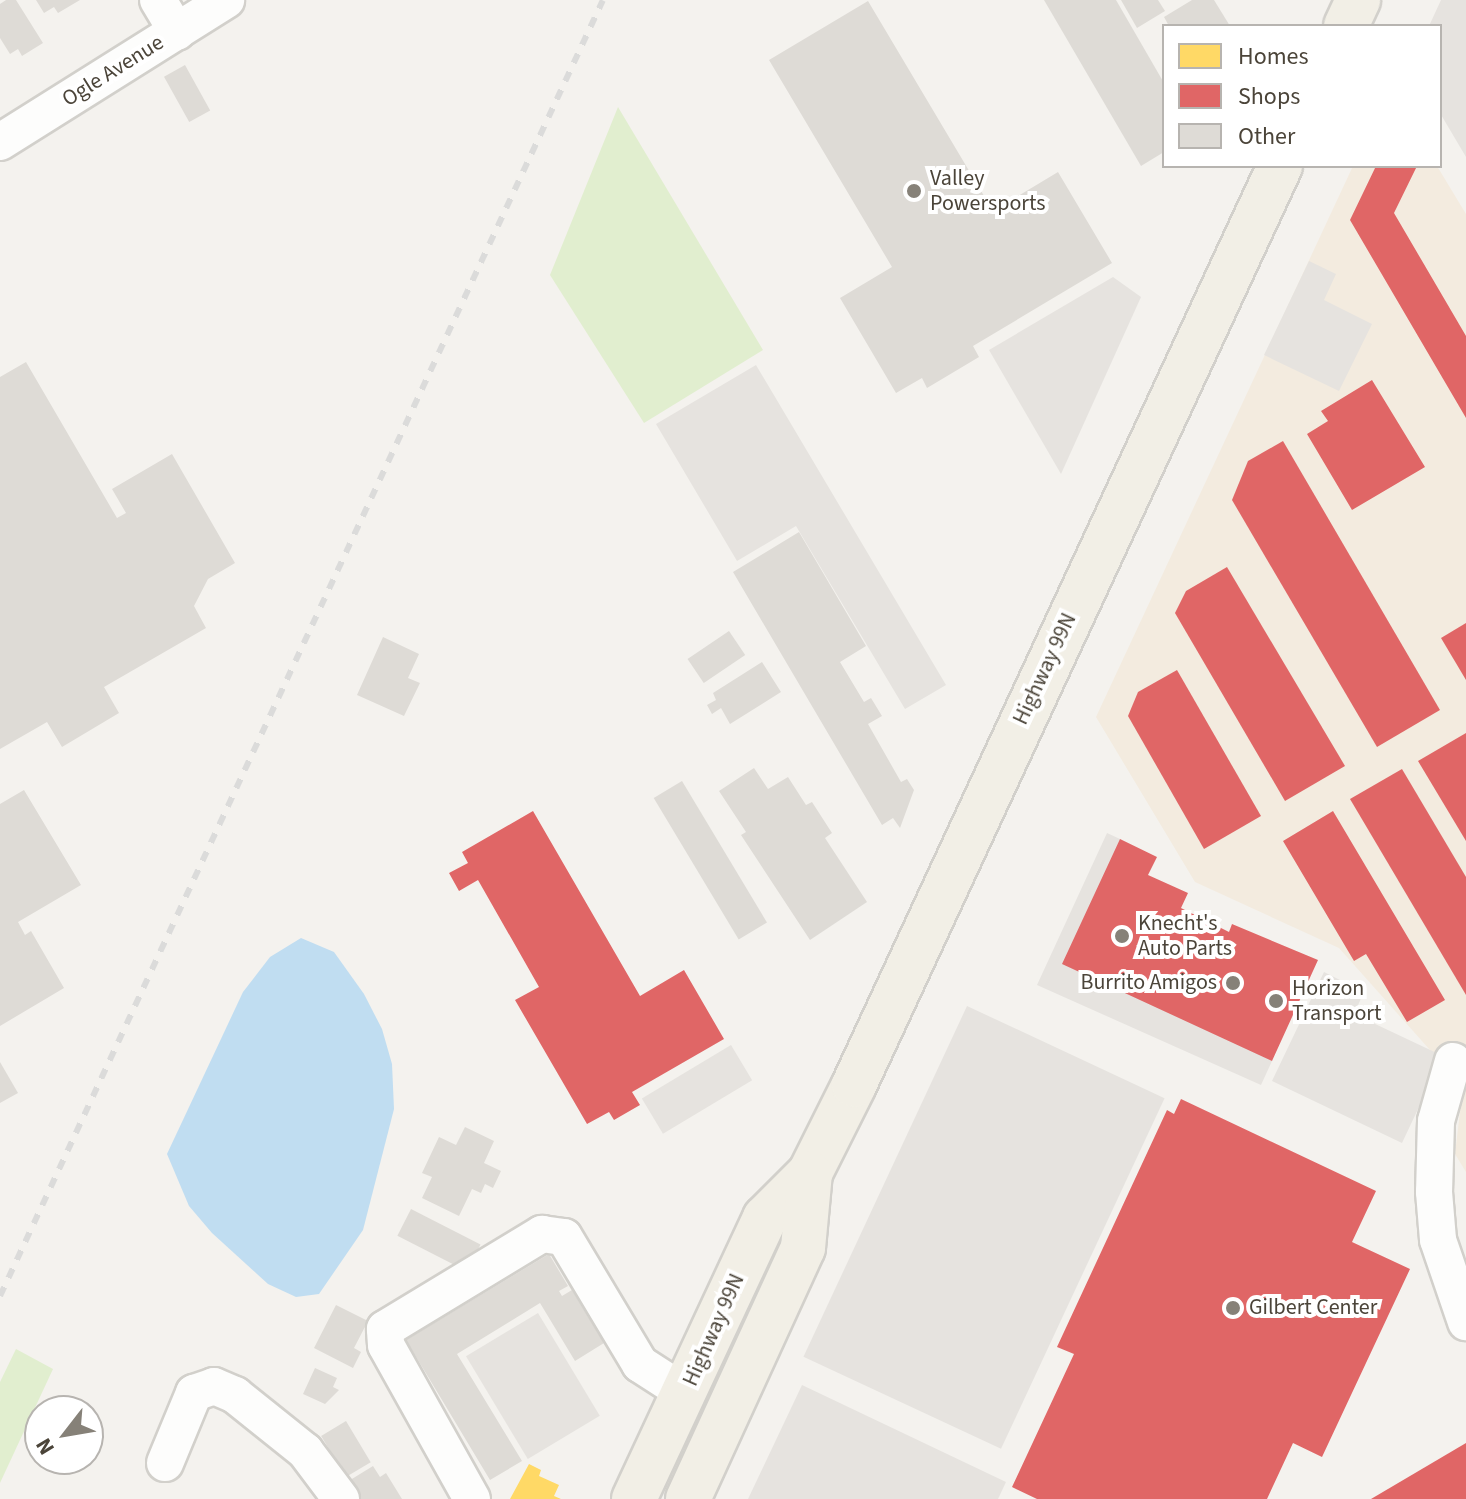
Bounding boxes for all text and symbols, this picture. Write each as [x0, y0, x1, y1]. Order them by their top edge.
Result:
legend [1162, 24, 1442, 168]
street label: Ogle Avenue [57, 29, 169, 113]
text: Homes [1238, 39, 1309, 74]
text: Shops [1238, 79, 1300, 114]
text: Other [1238, 119, 1295, 154]
place label: Valley Powersports [930, 165, 1045, 216]
marker: Valley Powersports [905, 182, 923, 200]
street label: Highway 99N [1008, 609, 1082, 729]
place label: Knecht's Auto Parts [1138, 910, 1232, 962]
marker: Knecht's Auto Parts [1113, 927, 1131, 945]
place label: Burrito Amigos [1080, 970, 1217, 996]
marker: Burrito Amigos [1224, 974, 1242, 992]
place label: Horizon Transport [1292, 975, 1381, 1026]
marker: Horizon Transport [1267, 992, 1285, 1010]
street label: Highway 99N [677, 1270, 751, 1390]
place label: Gilbert Center [1249, 1295, 1377, 1321]
marker: Gilbert Center [1224, 1299, 1242, 1317]
north arrow [24, 1395, 104, 1475]
text: N [28, 1432, 63, 1461]

